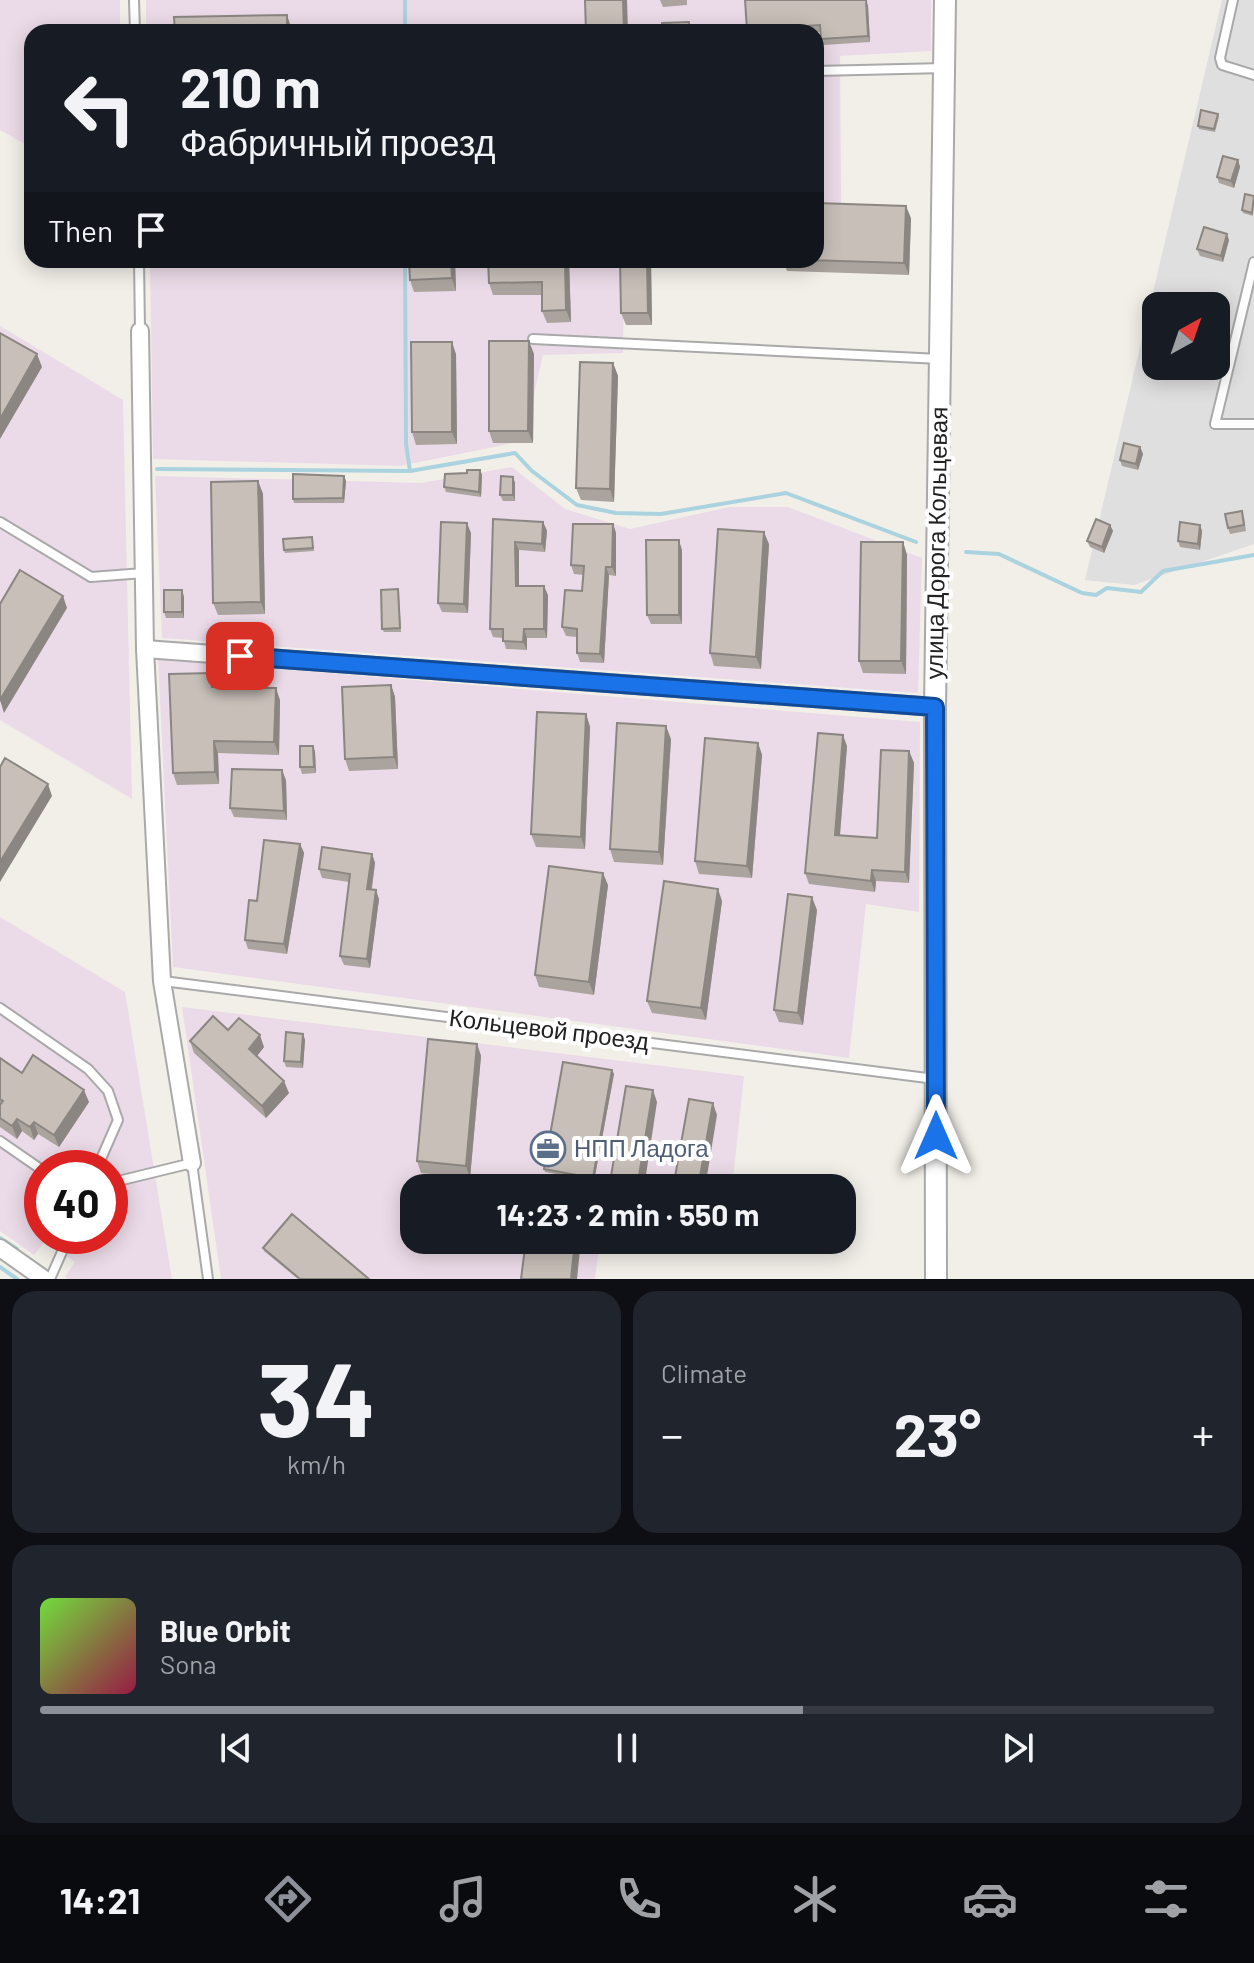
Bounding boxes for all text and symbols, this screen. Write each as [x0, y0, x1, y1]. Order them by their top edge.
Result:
text: 210 m [180, 52, 321, 119]
icon: left [48, 56, 152, 160]
text: Фабричный проезд [180, 120, 495, 163]
icon: arrive [129, 208, 173, 252]
text: Then [48, 212, 113, 248]
north arrow [1142, 292, 1230, 380]
map controls [1142, 292, 1230, 380]
street label: улица Дорога Кольцевая [919, 406, 952, 680]
pin [206, 622, 274, 690]
icon: arrive [218, 634, 262, 678]
street label: Кольцевой проезд [448, 1002, 651, 1055]
position arrow [894, 1094, 978, 1178]
office icon: НПП Ладога [529, 1130, 567, 1168]
place label: НПП Ладога [574, 1133, 709, 1162]
speed limit sign: 40 [24, 1150, 128, 1254]
text: 14:23 · 2 min · 550 m [497, 1196, 759, 1232]
text: 34 [257, 1333, 376, 1458]
text: Climate [661, 1357, 747, 1388]
text: 23° [894, 1397, 981, 1469]
text: − [661, 1407, 683, 1460]
text: + [1192, 1407, 1214, 1460]
text: km/h [287, 1448, 346, 1479]
text: Blue Orbit [160, 1612, 291, 1648]
text: Sona [160, 1648, 217, 1679]
icon: previous [214, 1726, 258, 1770]
icon: pause [605, 1726, 649, 1770]
icon: next [996, 1726, 1040, 1770]
icon: directions [260, 1871, 316, 1927]
icon: music [435, 1871, 491, 1927]
icon: phone [611, 1871, 667, 1927]
icon: climate [787, 1871, 843, 1927]
icon: car [962, 1871, 1018, 1927]
icon: filters [1138, 1871, 1194, 1927]
text: 14:21 [60, 1878, 140, 1921]

